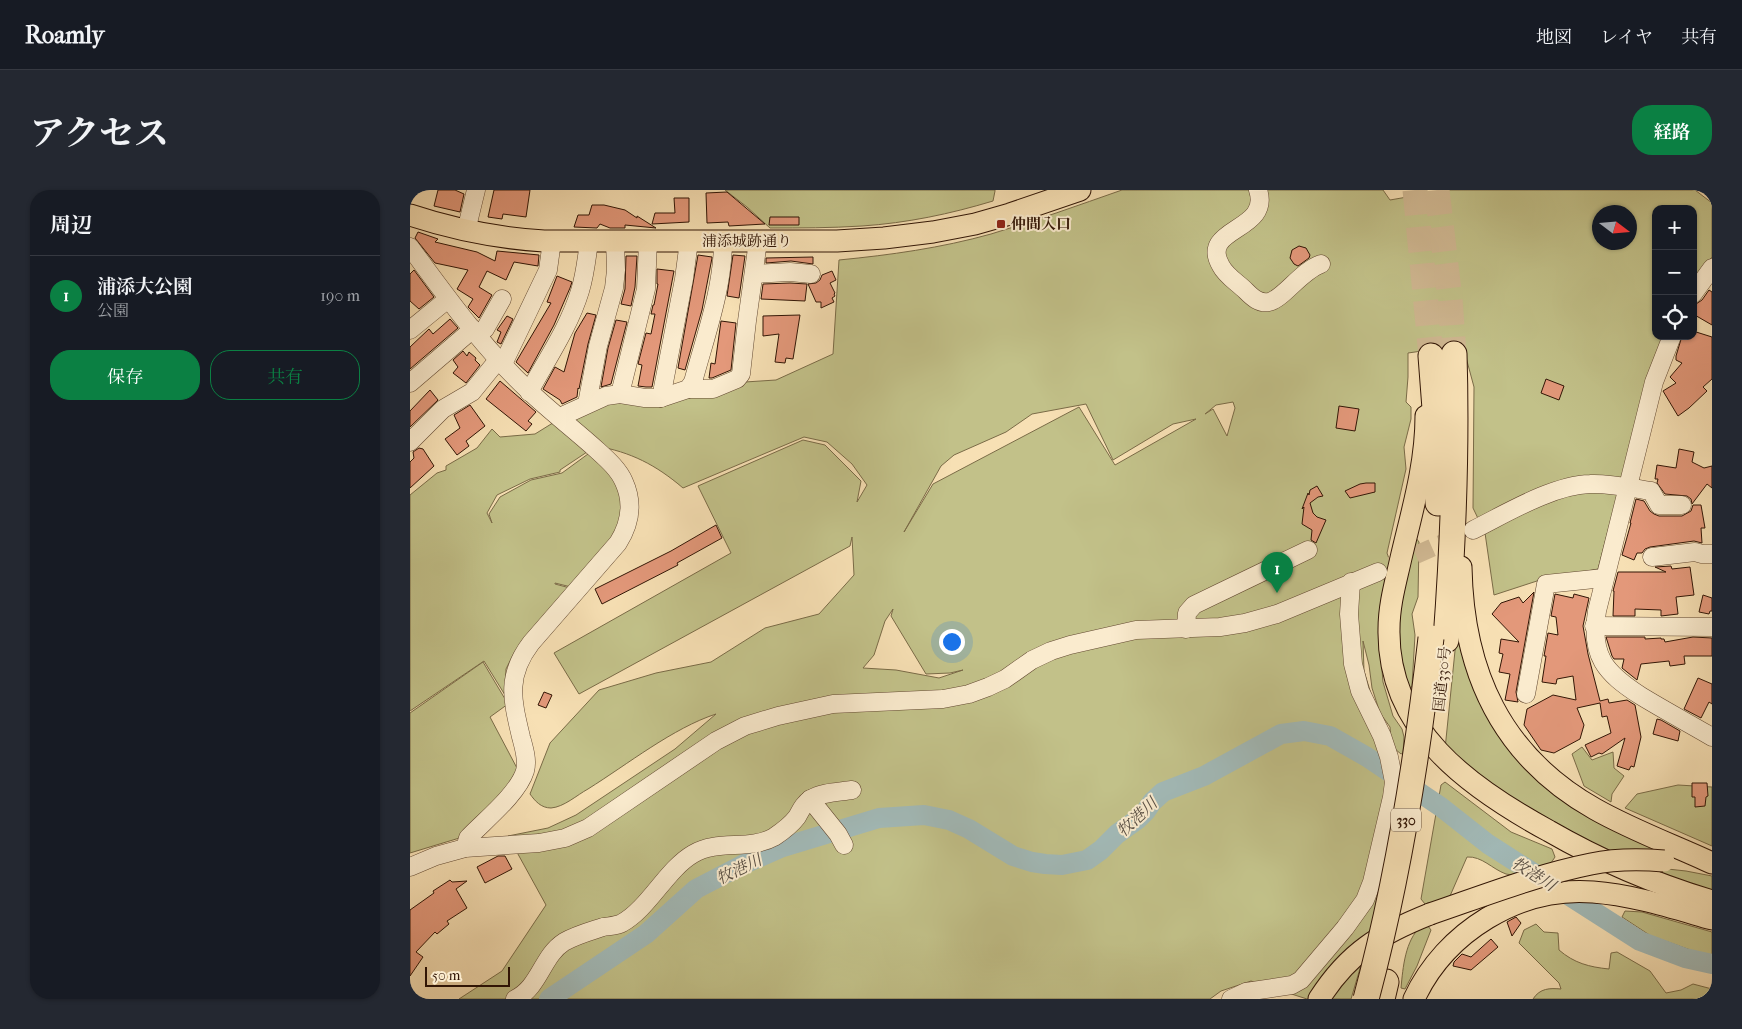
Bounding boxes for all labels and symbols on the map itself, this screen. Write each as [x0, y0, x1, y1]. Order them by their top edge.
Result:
north arrow [1592, 205, 1637, 250]
place label: 仲間入口 [1011, 215, 1071, 233]
marker: 仲間入口 [995, 218, 1007, 230]
street label: 浦添城跡通り [702, 232, 792, 250]
pin: 1 [1261, 552, 1293, 593]
your location [939, 629, 965, 655]
street label: 国道330号 [1430, 645, 1454, 713]
water label: 牧港川 [1113, 792, 1162, 840]
road number: 330 [1391, 808, 1421, 832]
water label: 牧港川 [713, 849, 767, 888]
water label: 牧港川 [1509, 853, 1561, 896]
scale bar [425, 964, 510, 987]

